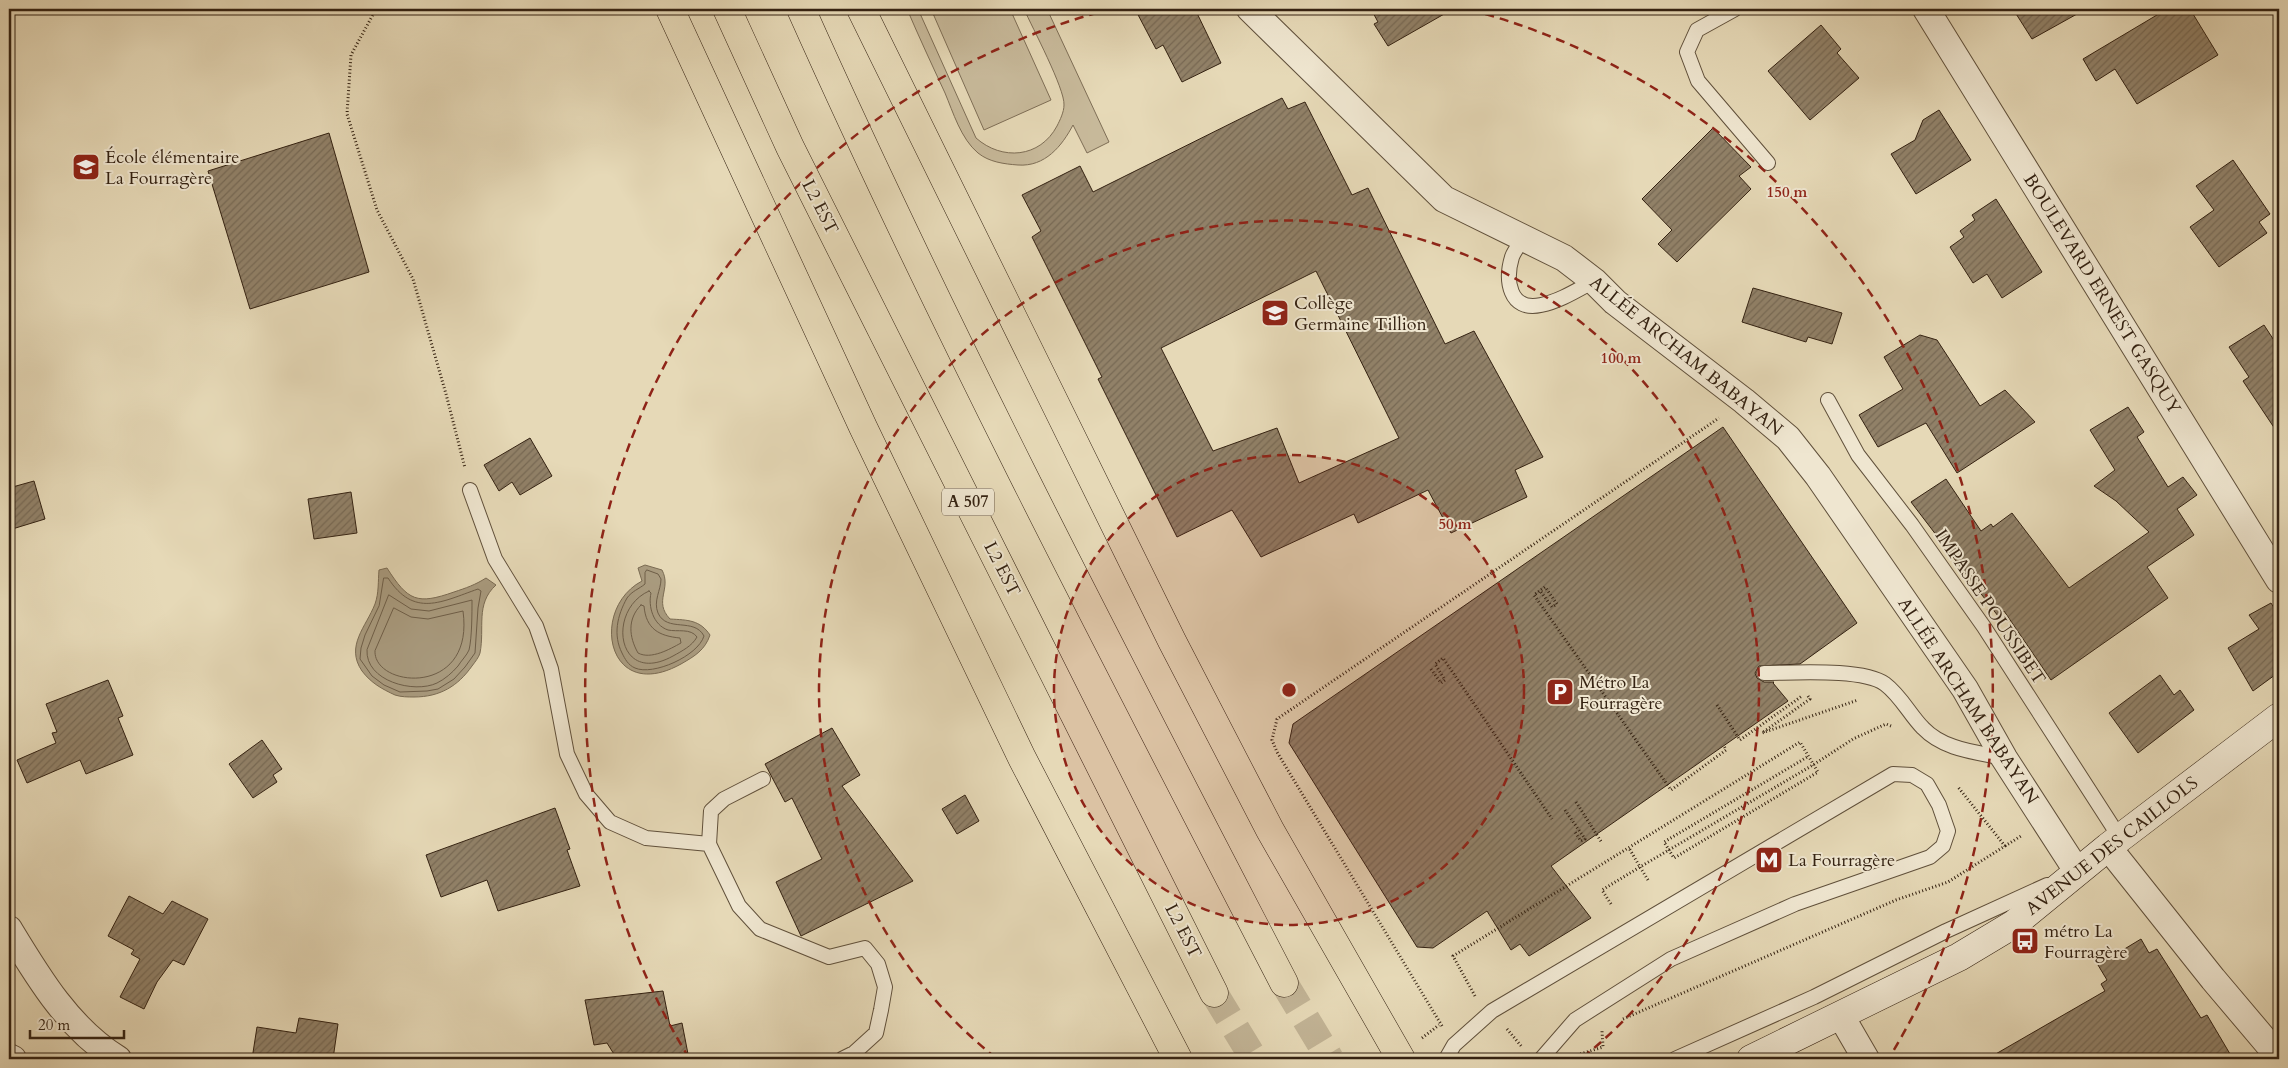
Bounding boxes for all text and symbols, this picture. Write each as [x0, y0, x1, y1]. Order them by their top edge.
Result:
place label: École élémentaire La Fourragère [105, 145, 239, 191]
school or university icon: École élémentaire La Fourragère [71, 152, 101, 182]
street label: BOULEVARD ERNEST GASQUY [2017, 169, 2187, 420]
street label: L2 EST [796, 175, 844, 239]
text: 150 m [1767, 182, 1808, 202]
street label: ALLÉE ARCHAM BABAYAN [1584, 270, 1788, 442]
place label: Collège Germaine Tillion [1294, 291, 1428, 337]
school or university icon: Collège Germaine Tillion [1260, 298, 1290, 328]
text: 100 m [1601, 348, 1642, 368]
road number: A 507 [942, 488, 994, 516]
text: 50 m [1438, 514, 1472, 534]
street label: IMPASSE POUSSIBET [1929, 525, 2051, 689]
street label: L2 EST [978, 537, 1026, 601]
street label: ALLÉE ARCHAM BABAYAN [1892, 593, 2045, 810]
place label: Métro La Fourragère [1579, 670, 1663, 716]
parking icon: Métro La Fourragère [1545, 677, 1575, 707]
centre of rings [1280, 681, 1298, 699]
street label: AVENUE DES CAILLOLS [2021, 771, 2203, 921]
metro station icon: La Fourragère [1754, 845, 1784, 875]
place label: La Fourragère [1788, 848, 1895, 873]
street label: L2 EST [1159, 899, 1207, 963]
place label: métro La Fourragère [2044, 919, 2128, 965]
bus stop icon: métro La Fourragère [2010, 926, 2040, 956]
scale bar [30, 1008, 124, 1040]
text: 20 m [38, 1015, 70, 1035]

